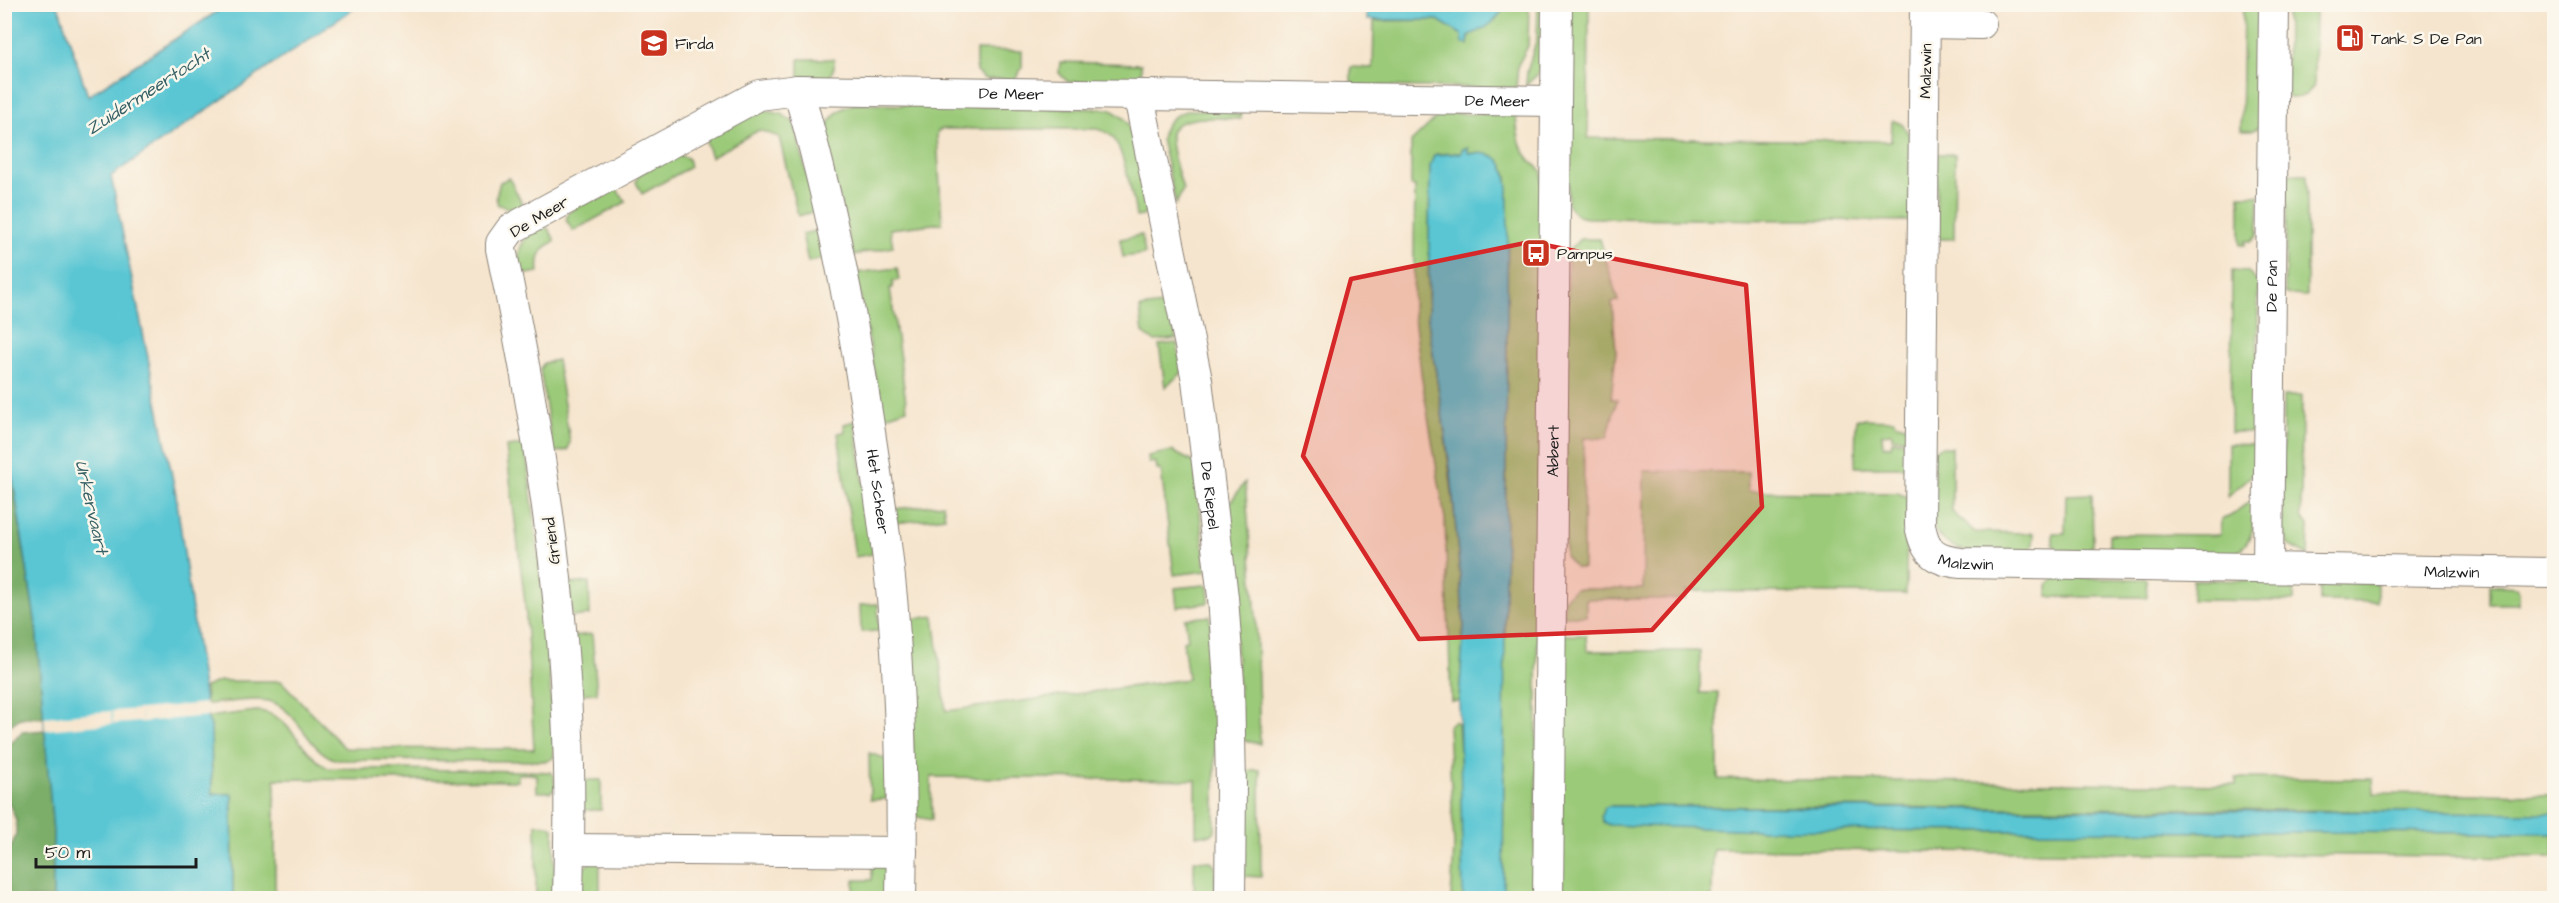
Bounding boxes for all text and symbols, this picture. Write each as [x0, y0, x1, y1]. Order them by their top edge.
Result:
fuel station icon: Tank S De Pan [2334, 22, 2366, 54]
school or university icon: Firda [638, 27, 670, 59]
place label: Tank S De Pan [2371, 28, 2482, 50]
place label: Firda [675, 33, 714, 55]
water label: Zuidermeertocht [81, 41, 217, 141]
street label: Malzwin [1915, 43, 1937, 99]
street label: De Meer [979, 83, 1044, 106]
street label: De Meer [1465, 90, 1530, 113]
street label: De Meer [506, 191, 573, 243]
bus stop icon: Pampus [1520, 237, 1552, 269]
place label: Pampus [1557, 243, 1613, 265]
street label: De Pan [2261, 260, 2283, 312]
street label: Abbert [1542, 424, 1565, 477]
street label: Het Scheer [861, 448, 895, 536]
water label: Urkervaart [69, 458, 115, 558]
street label: De Riepel [1195, 460, 1225, 530]
street label: Griend [538, 516, 566, 566]
street label: Malzwin [1935, 549, 1994, 576]
street label: Malzwin [2424, 561, 2479, 584]
scale bar [36, 831, 196, 869]
text: 50 m [45, 840, 90, 865]

